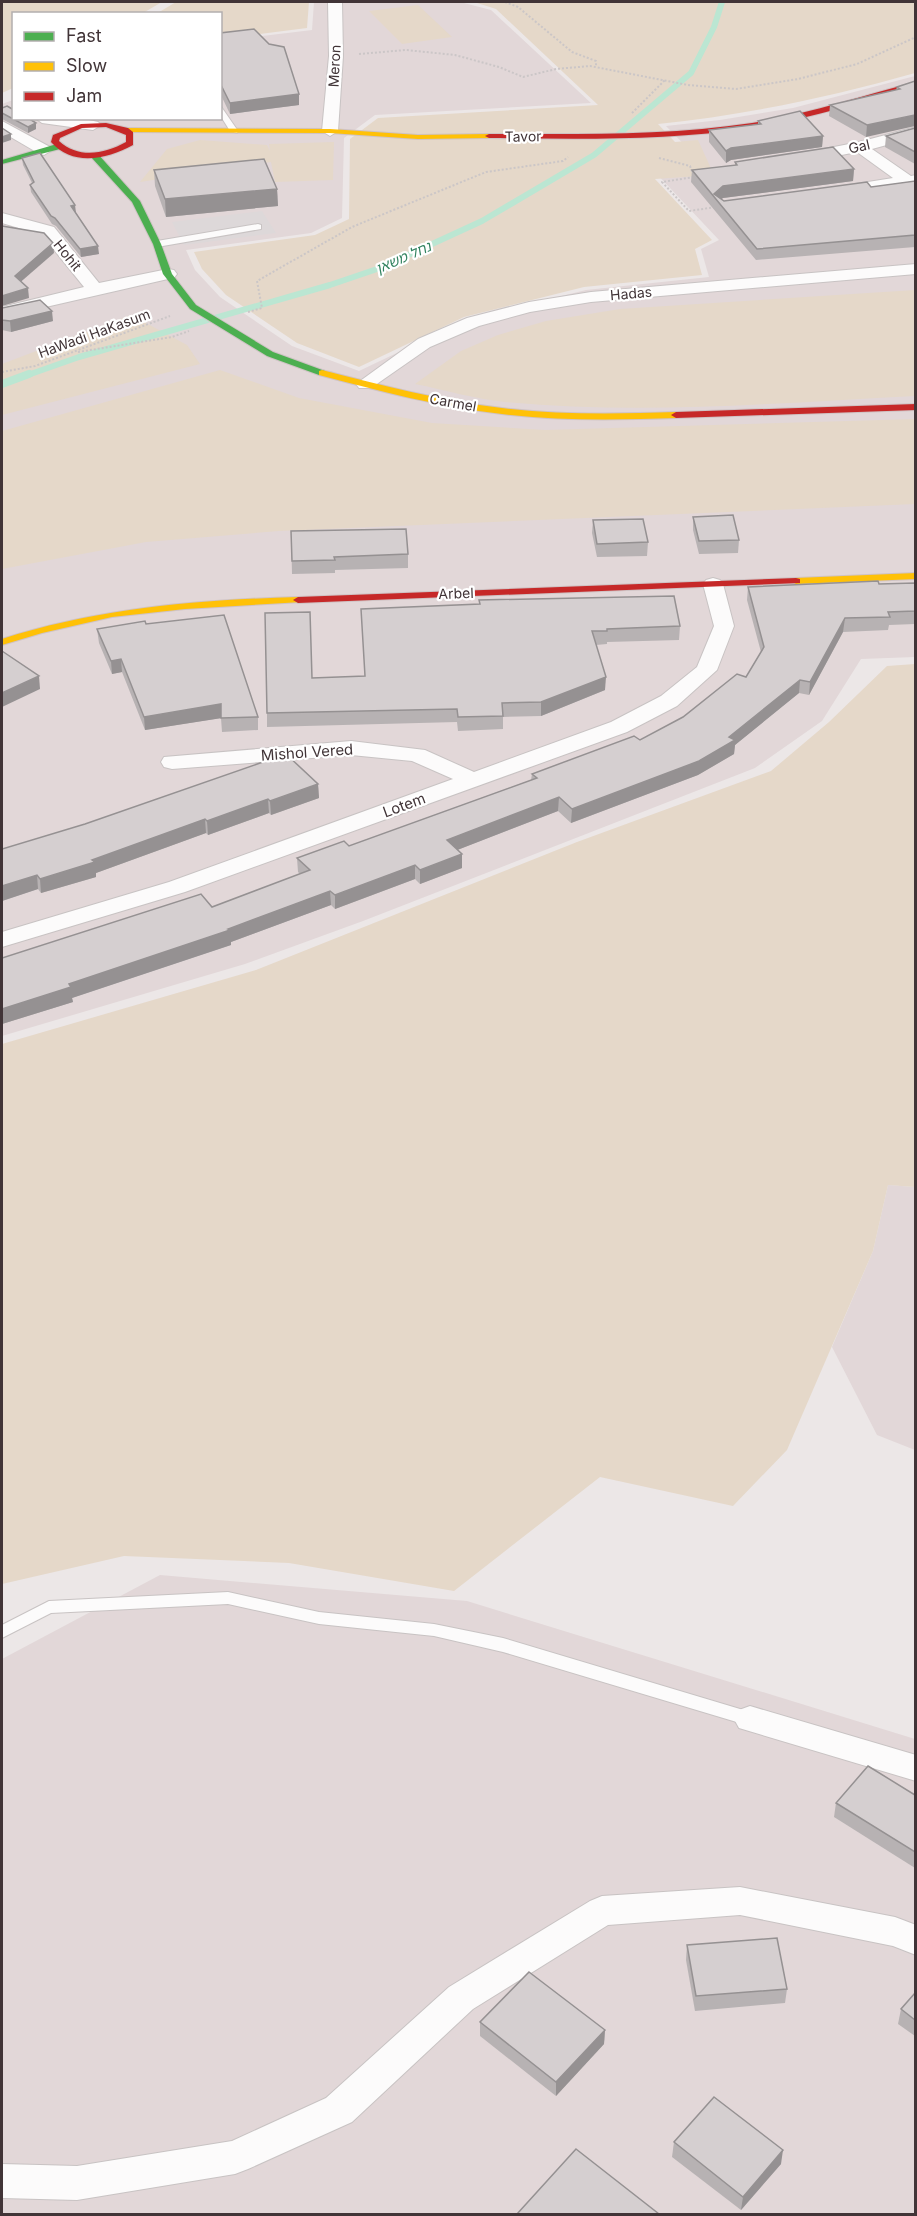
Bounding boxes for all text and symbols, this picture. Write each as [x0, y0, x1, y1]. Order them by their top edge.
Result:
legend [12, 12, 222, 120]
text: Fast [66, 25, 102, 46]
street label: Meron [324, 44, 344, 88]
text: Slow [66, 55, 107, 76]
text: Jam [66, 85, 102, 106]
street label: Tavor [504, 127, 542, 145]
street label: Gal [847, 135, 871, 157]
street label: Hohit [50, 236, 86, 274]
water label: נחל משאן [373, 237, 435, 277]
street label: Hadas [609, 283, 653, 303]
street label: HaWadi HaKasum [36, 305, 152, 361]
street label: Carmel [428, 390, 478, 414]
street label: Arbel [438, 584, 474, 602]
street label: Mishol Vered [260, 739, 354, 765]
street label: Lotem [380, 789, 428, 821]

